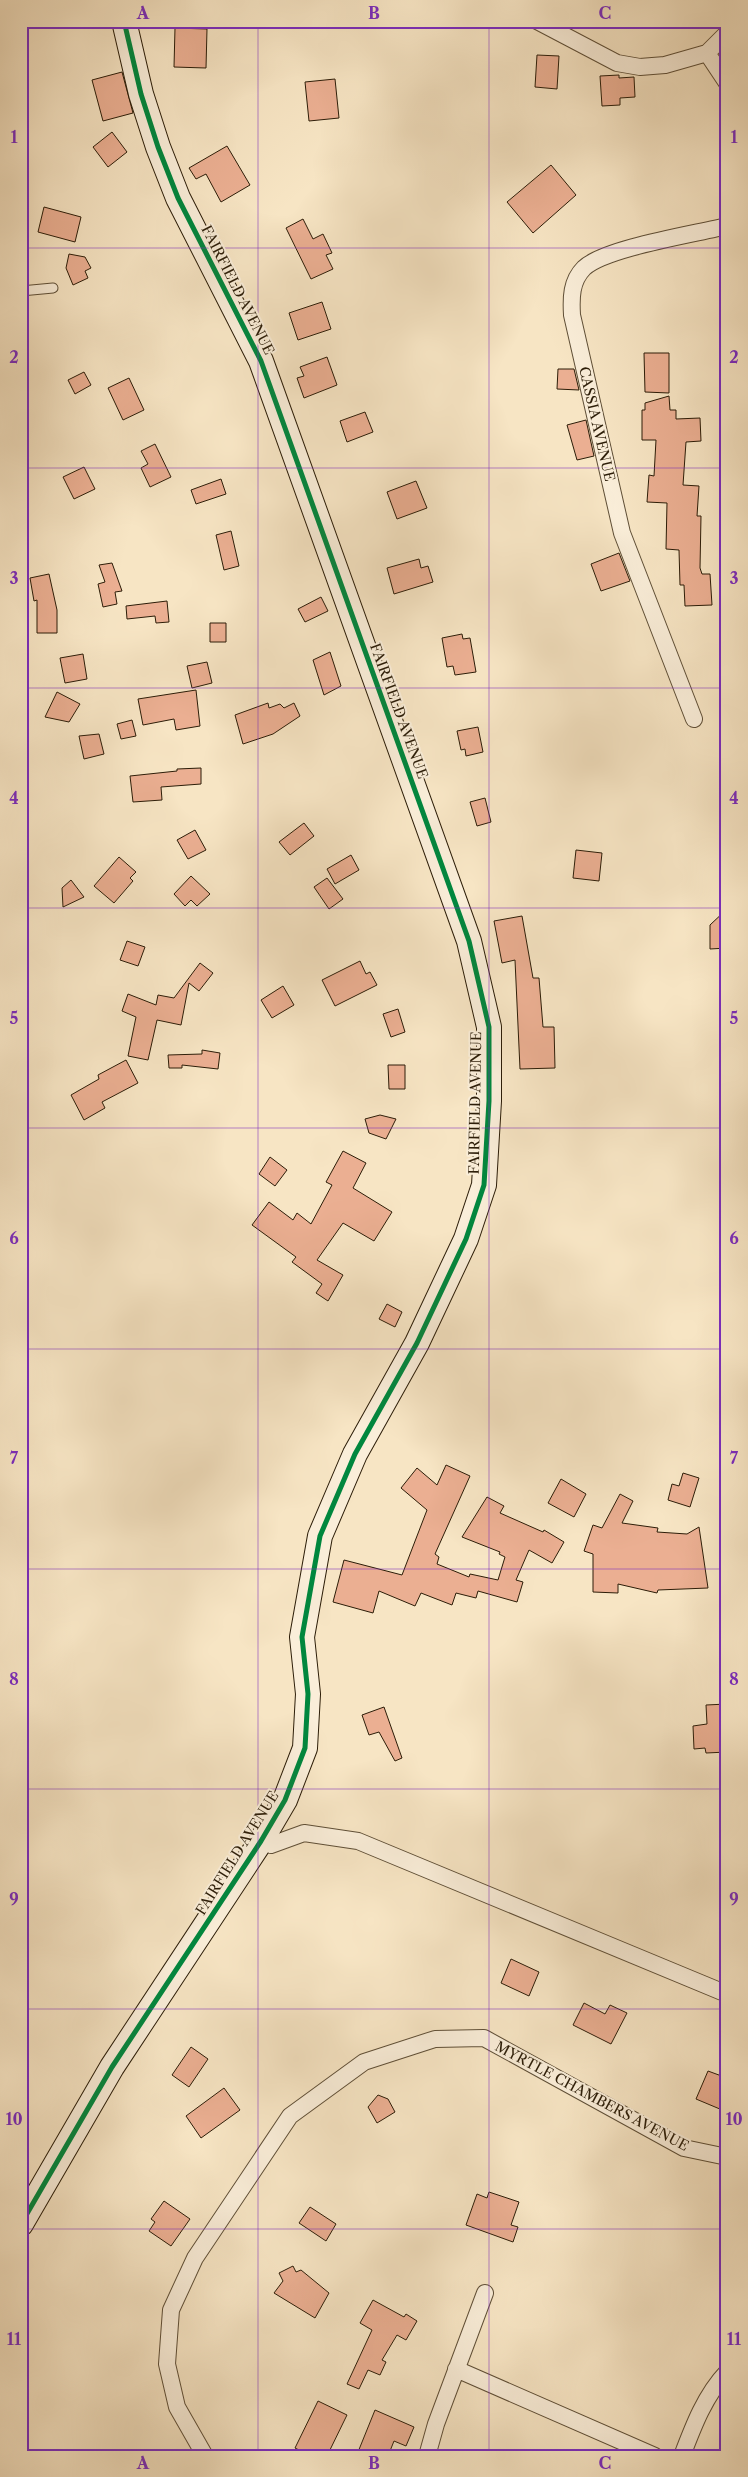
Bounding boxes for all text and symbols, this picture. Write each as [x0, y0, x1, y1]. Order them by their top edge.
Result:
text: A [136, 3, 150, 23]
text: B [368, 3, 380, 23]
text: C [599, 3, 611, 23]
text: 1 [10, 127, 18, 147]
text: 1 [730, 127, 738, 147]
street label: FAIRFIELD AVENUE [198, 222, 278, 358]
text: 2 [9, 347, 19, 367]
text: 2 [729, 347, 739, 367]
street label: CASSIA AVENUE [575, 365, 619, 483]
text: 3 [9, 568, 19, 588]
text: 3 [729, 568, 739, 588]
street label: FAIRFIELD AVENUE [366, 641, 432, 781]
text: 4 [9, 788, 19, 808]
text: 4 [729, 788, 739, 808]
text: 5 [10, 1008, 19, 1028]
text: 5 [730, 1008, 739, 1028]
street label: FAIRFIELD AVENUE [465, 1031, 485, 1175]
text: 6 [9, 1228, 19, 1248]
text: 6 [729, 1228, 739, 1248]
text: 7 [10, 1448, 19, 1468]
text: 7 [730, 1448, 739, 1468]
text: 8 [9, 1669, 19, 1689]
text: 8 [729, 1669, 739, 1689]
street label: FAIRFIELD AVENUE [192, 1788, 282, 1918]
text: 9 [9, 1889, 19, 1909]
text: 9 [729, 1889, 739, 1909]
street label: MYRTLE CHAMBERS AVENUE [492, 2037, 692, 2155]
text: 10 [5, 2109, 23, 2129]
text: 10 [725, 2109, 743, 2129]
text: 11 [7, 2329, 22, 2349]
text: 11 [727, 2329, 742, 2349]
text: A [136, 2453, 150, 2473]
text: B [368, 2453, 380, 2473]
text: C [599, 2453, 611, 2473]

